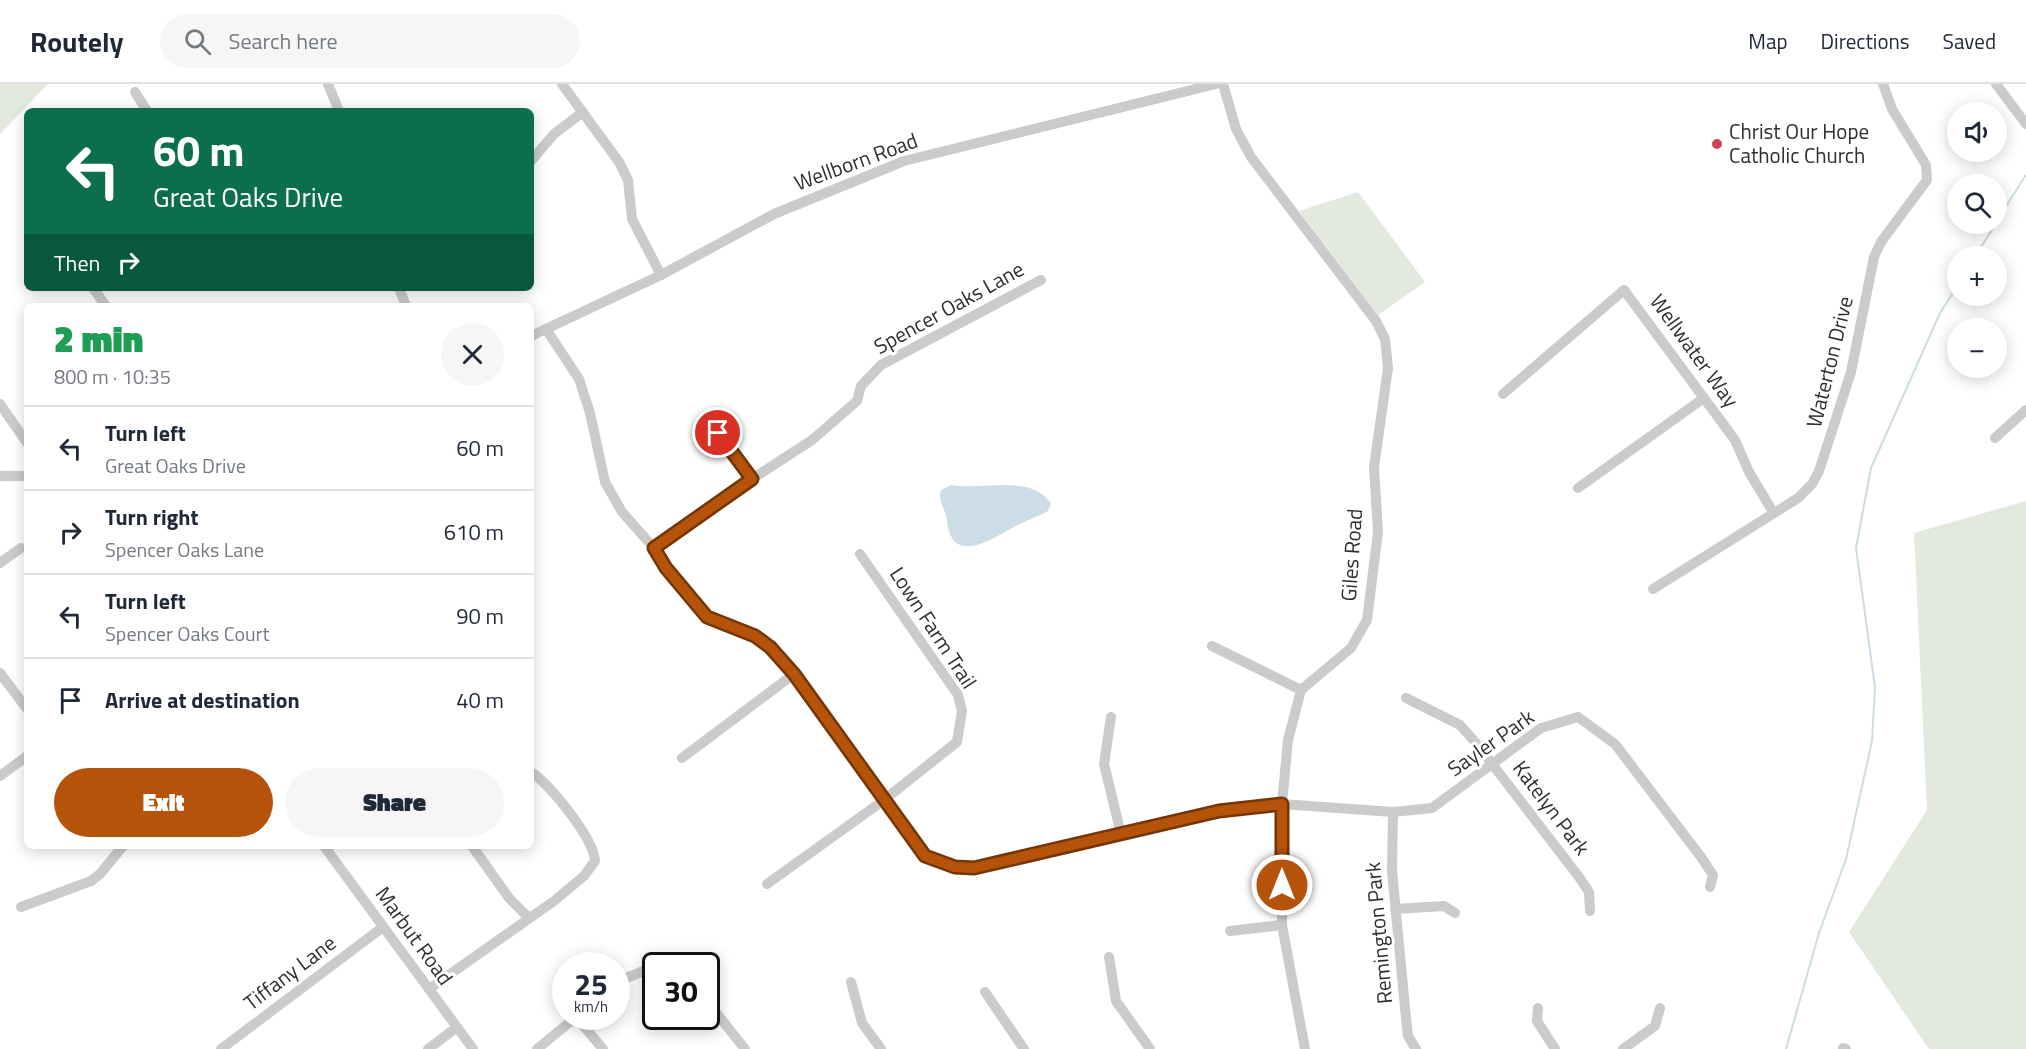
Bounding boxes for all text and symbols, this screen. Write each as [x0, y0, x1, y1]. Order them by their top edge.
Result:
search box [160, 14, 580, 68]
text: Routely [30, 20, 124, 63]
text: Search here [229, 24, 338, 58]
icon: search [181, 25, 214, 58]
text: Map [1748, 25, 1788, 57]
text: Directions [1821, 25, 1910, 57]
text: Saved [1943, 25, 1996, 57]
map controls [1947, 102, 2007, 378]
button: sound [1947, 102, 2007, 162]
place label: Christ Our Hope Catholic Church [1729, 115, 1869, 171]
text: 60 m [153, 118, 245, 182]
street label: Wellborn Road [789, 124, 922, 198]
icon: left [54, 132, 132, 210]
marker: Christ Our Hope Catholic Church [1710, 137, 1724, 151]
button: search [1947, 174, 2007, 234]
text: Great Oaks Drive [153, 176, 343, 217]
text: Then [54, 246, 100, 280]
icon: right [112, 246, 145, 279]
button: + [1947, 246, 2007, 306]
street label: Spencer Oaks Lane [868, 253, 1029, 362]
street label: Wellwater Way [1643, 287, 1747, 414]
street label: Waterton Drive [1797, 293, 1861, 431]
text: 2 min [54, 311, 143, 366]
button: − [1947, 318, 2007, 378]
button: close [441, 323, 504, 386]
text: 800 m · 10:35 [54, 361, 171, 392]
pin [692, 407, 743, 458]
text: Turn left [105, 416, 186, 450]
icon: arrive [701, 416, 734, 449]
text: 60 m [456, 431, 504, 465]
icon: left [54, 432, 87, 465]
text: Great Oaks Drive [105, 450, 246, 481]
text: Turn right [105, 500, 199, 534]
street label: Giles Road [1332, 508, 1370, 602]
text: 610 m [444, 515, 504, 549]
icon: right [54, 516, 87, 549]
text: Spencer Oaks Lane [105, 534, 264, 565]
street label: Lown Farm Trail [882, 560, 985, 695]
text: Turn left [105, 584, 186, 618]
text: 90 m [456, 599, 504, 633]
icon: left [54, 600, 87, 633]
text: Spencer Oaks Court [105, 618, 270, 649]
text: Arrive at destination [105, 683, 300, 717]
text: 40 m [456, 683, 504, 717]
icon: arrive [54, 684, 87, 717]
street label: Sayler Park [1441, 701, 1540, 784]
street label: Katelyn Park [1505, 753, 1598, 862]
button: Exit [54, 768, 273, 837]
button: Share [285, 768, 504, 837]
position arrow [1250, 853, 1314, 917]
street label: Remington Park [1356, 861, 1400, 1005]
street label: Marbut Road [368, 879, 462, 991]
street label: Tiffany Lane [236, 927, 342, 1018]
speed limit sign: 30 [642, 952, 720, 1030]
text: 25 [574, 961, 608, 1007]
text: km/h [574, 995, 608, 1018]

